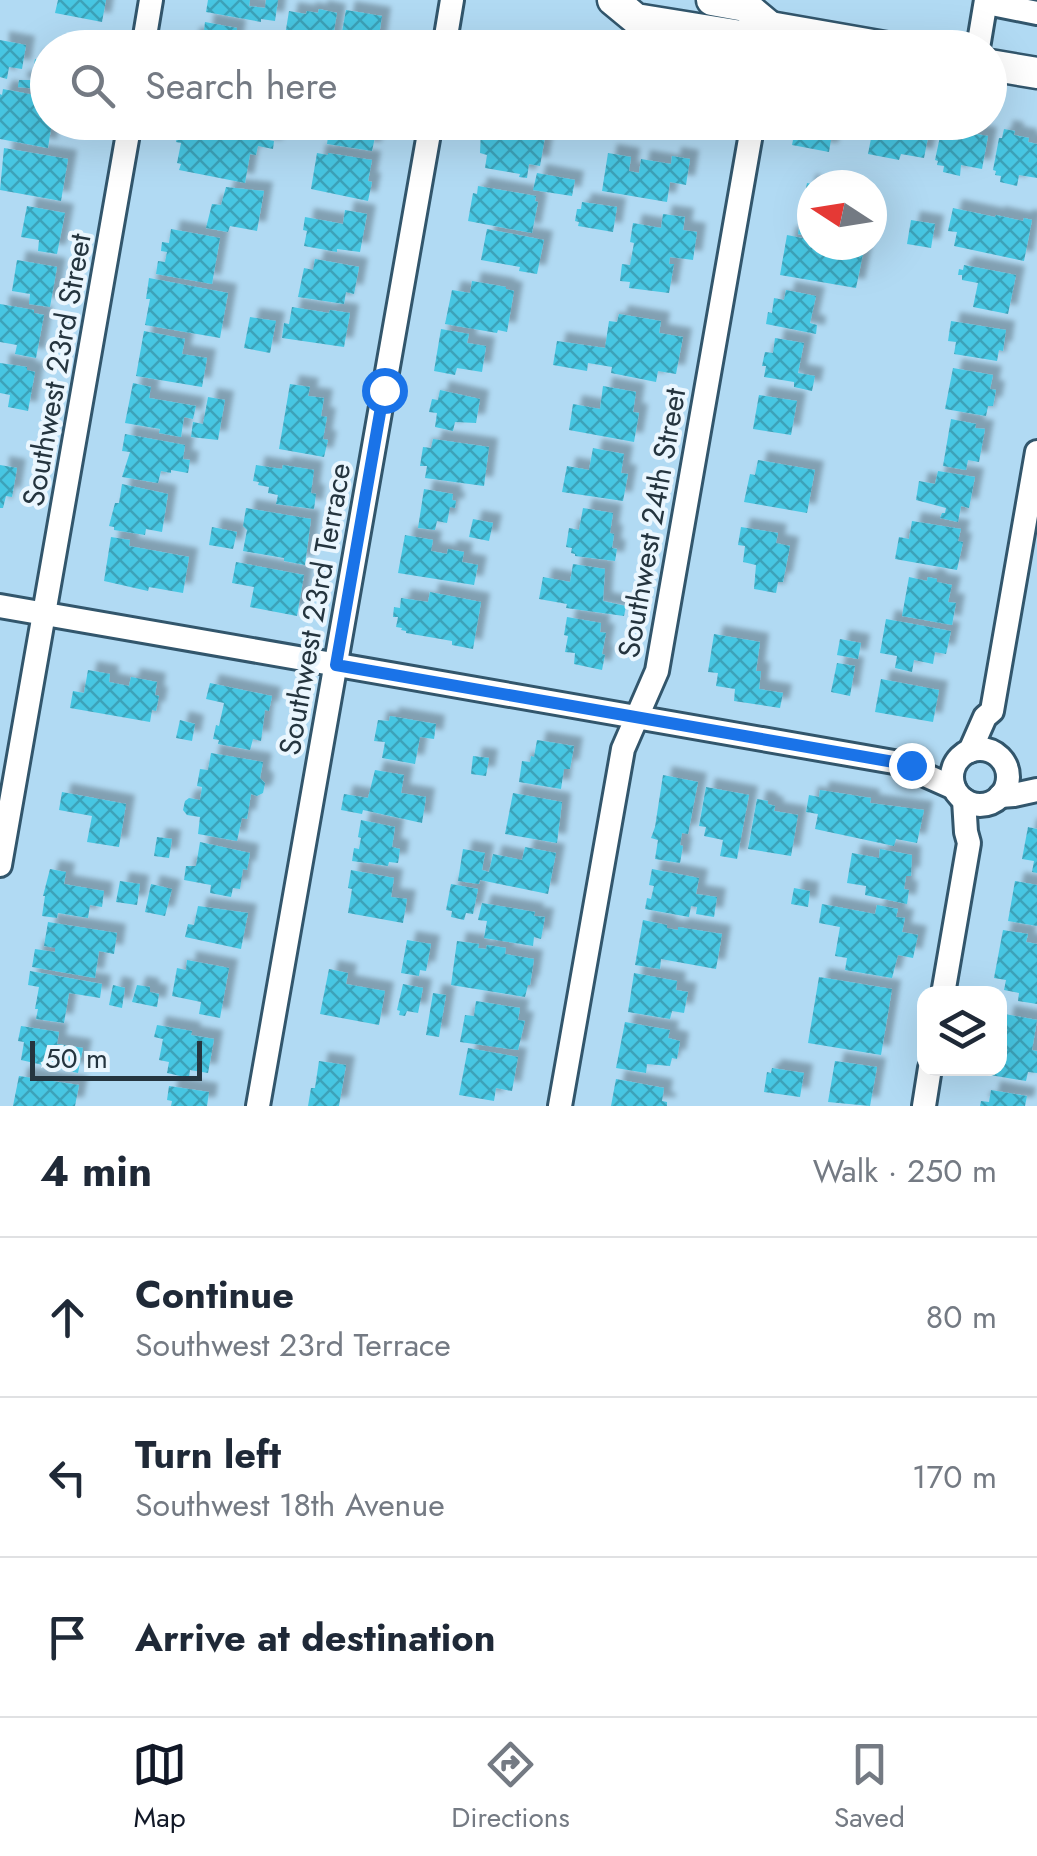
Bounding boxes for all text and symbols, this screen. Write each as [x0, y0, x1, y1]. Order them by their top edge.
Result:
search box [30, 30, 1007, 140]
icon: search [65, 58, 120, 113]
text: Search here [145, 58, 337, 113]
north arrow [797, 170, 887, 260]
street label: Southwest 23rd Street [11, 229, 102, 510]
route start [362, 368, 408, 414]
street label: Southwest 24th Street [607, 384, 697, 661]
street label: Southwest 23rd Terrace [268, 459, 361, 758]
route end [889, 743, 935, 789]
map controls [917, 986, 1007, 1076]
button: layers [917, 986, 1007, 1076]
scale bar [30, 1036, 202, 1080]
text: 50 m [45, 1038, 108, 1079]
text: 4 min [40, 1141, 152, 1202]
text: Walk · 250 m [813, 1148, 997, 1194]
text: Continue [135, 1267, 294, 1322]
icon: ahead [40, 1290, 95, 1345]
text: 80 m [926, 1294, 997, 1340]
text: Southwest 23rd Terrace [135, 1322, 451, 1368]
text: Turn left [135, 1427, 281, 1482]
icon: left [40, 1450, 95, 1505]
text: 170 m [912, 1454, 997, 1500]
text: Southwest 18th Avenue [135, 1482, 445, 1528]
icon: arrive [40, 1610, 95, 1665]
text: Arrive at destination [135, 1610, 496, 1665]
tab: Map [132, 1737, 187, 1838]
tab: Directions [451, 1737, 570, 1838]
tab: Saved [834, 1737, 905, 1838]

